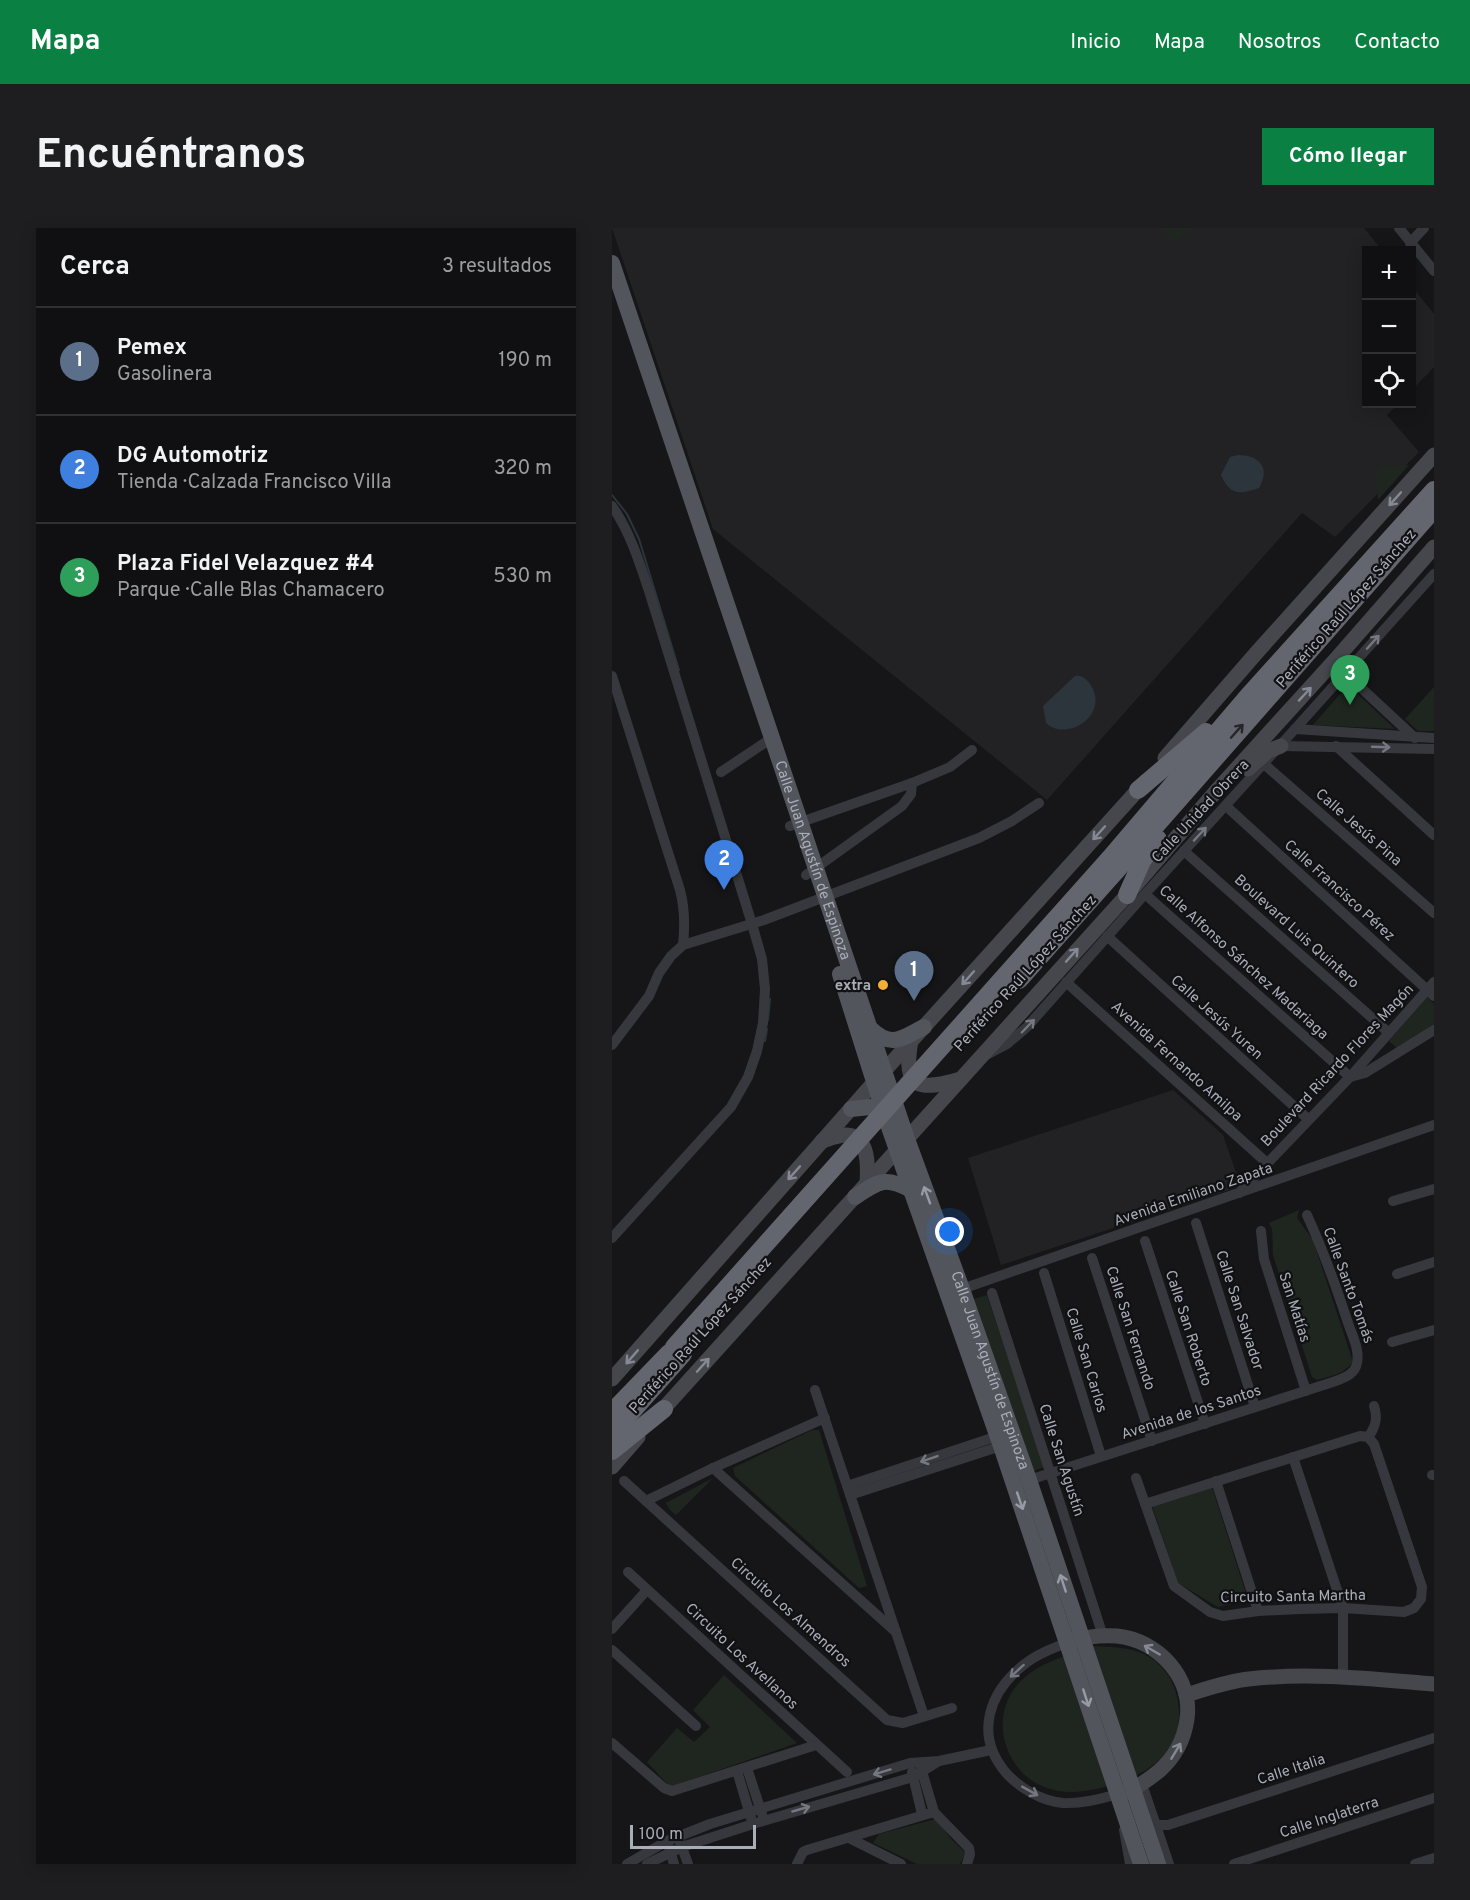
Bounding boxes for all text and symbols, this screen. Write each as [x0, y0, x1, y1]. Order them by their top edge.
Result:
text: Mapa [30, 24, 100, 60]
text: Inicio [1070, 29, 1121, 56]
text: Mapa [1154, 29, 1205, 56]
text: Nosotros [1238, 29, 1321, 56]
text: Contacto [1354, 29, 1440, 56]
button: Cómo llegar [1262, 128, 1434, 185]
text: Encuéntranos [36, 130, 306, 183]
map controls [1362, 246, 1416, 408]
button: + [1362, 246, 1416, 300]
text: Cerca [60, 251, 130, 284]
text: 3 resultados [442, 254, 552, 280]
button: − [1362, 300, 1416, 354]
text: Pemex [117, 335, 187, 362]
text: 1 [76, 348, 84, 374]
text: 190 m [498, 348, 552, 374]
button: locate [1362, 354, 1416, 408]
text: Gasolinera [117, 362, 212, 388]
text: DG Automotriz [117, 443, 269, 470]
text: 2 [73, 456, 86, 482]
text: 320 m [494, 456, 552, 482]
text: Tienda · Calzada Francisco Villa [117, 470, 392, 496]
one-way arrow [1388, 491, 1402, 506]
street label: Periférico Raúl López Sánchez [1273, 526, 1421, 692]
text: Plaza Fidel Velazquez #4 [117, 551, 375, 578]
text: 3 [74, 564, 86, 590]
text: 530 m [493, 564, 552, 590]
text: Parque · Calle Blas Chamacero [117, 578, 385, 604]
one-way arrow [1366, 635, 1380, 650]
pin: 3 [1330, 656, 1370, 705]
one-way arrow [1298, 686, 1312, 701]
one-way arrow [1230, 724, 1244, 739]
one-way arrow [1371, 742, 1391, 753]
street label: Calle Unidad Obrera [1148, 756, 1254, 868]
street label: Calle Juan Agustín de Espinoza [769, 758, 854, 963]
street label: Calle Jesús Pina [1311, 785, 1405, 871]
one-way arrow [1092, 825, 1106, 840]
one-way arrow [1193, 827, 1207, 842]
street label: Calle Francisco Pérez [1280, 836, 1398, 946]
pin: 2 [704, 840, 744, 890]
street label: Boulevard Luis Quintero [1230, 871, 1362, 993]
street label: Calle Alfonso Sánchez Madariaga [1154, 882, 1332, 1044]
street label: Periférico Raúl López Sánchez [951, 892, 1102, 1056]
one-way arrow [1065, 948, 1080, 963]
pin: 1 [894, 952, 934, 1001]
one-way arrow [962, 970, 976, 985]
street label: Calle Jesús Yuren [1166, 972, 1266, 1065]
place label: extra [835, 977, 871, 996]
marker: extra [876, 978, 890, 992]
street label: Boulevard Ricardo Flores Magón [1258, 981, 1419, 1151]
street label: Avenida Fernando Amilpa [1106, 998, 1246, 1126]
one-way arrow [1021, 1018, 1035, 1033]
street label: Avenida Emiliano Zapata [1112, 1159, 1275, 1232]
one-way arrow [787, 1165, 801, 1180]
one-way arrow [921, 1186, 932, 1204]
your location [935, 1217, 964, 1246]
street label: Calle Santo Tomás [1318, 1225, 1377, 1346]
street label: Calle San Salvador [1210, 1248, 1267, 1373]
street label: Periférico Raúl López Sánchez [626, 1254, 777, 1418]
street label: Calle San Fernando [1101, 1264, 1159, 1393]
street label: Calle San Roberto [1160, 1268, 1215, 1389]
street label: Calle Juan Agustín de Espinoza [945, 1269, 1033, 1472]
street label: San Matías [1273, 1270, 1314, 1345]
street label: Calle San Carlos [1061, 1306, 1111, 1415]
one-way arrow [625, 1349, 639, 1364]
one-way arrow [696, 1358, 710, 1373]
street label: Avenida de los Santos [1119, 1382, 1264, 1445]
street label: Calle San Agustín [1033, 1402, 1088, 1519]
one-way arrow [920, 1454, 939, 1465]
one-way arrow [1015, 1491, 1026, 1510]
street label: Circuito Los Almendros [726, 1554, 854, 1672]
one-way arrow [1057, 1574, 1068, 1593]
street label: Circuito Santa Martha [1220, 1587, 1366, 1608]
street label: Circuito Los Avellanos [681, 1600, 801, 1714]
one-way arrow [1144, 1644, 1161, 1656]
one-way arrow [1010, 1664, 1025, 1678]
one-way arrow [1081, 1688, 1092, 1707]
one-way arrow [1170, 1743, 1182, 1760]
street label: Calle Italia [1255, 1751, 1328, 1790]
one-way arrow [873, 1767, 892, 1778]
one-way arrow [1021, 1786, 1038, 1798]
street label: Calle Inglaterra [1278, 1793, 1381, 1843]
one-way arrow [791, 1803, 810, 1815]
scale bar [630, 1822, 756, 1850]
text: 100 m [639, 1825, 683, 1845]

